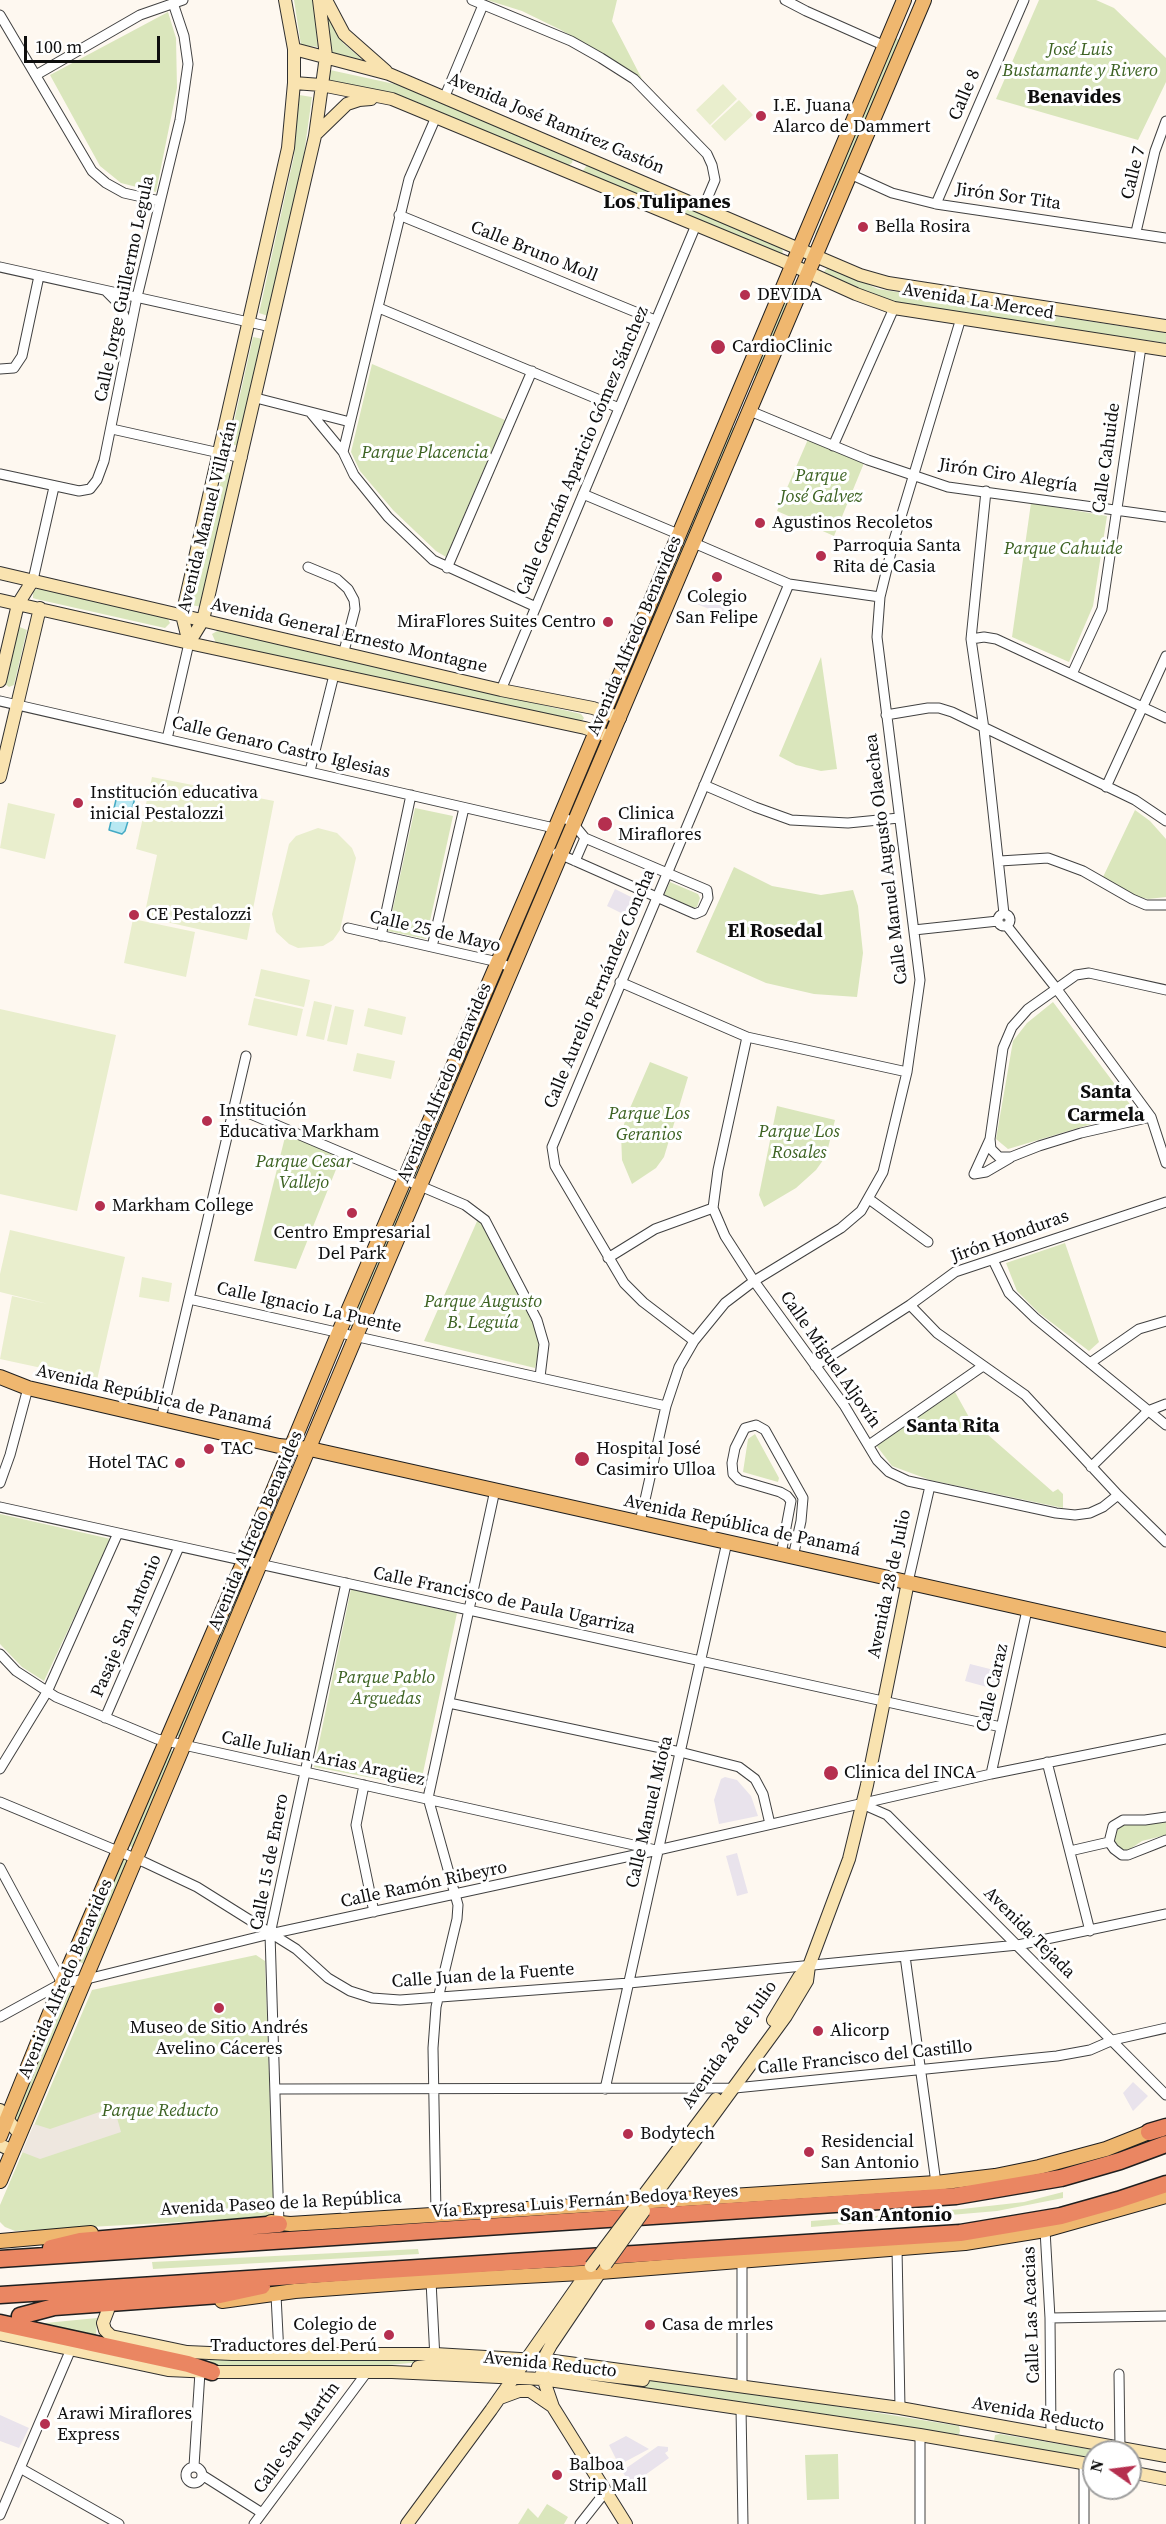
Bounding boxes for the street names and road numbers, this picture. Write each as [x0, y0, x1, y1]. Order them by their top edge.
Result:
street label: Calle 8 [945, 66, 985, 124]
street label: Avenida José Ramírez Gastón [444, 69, 668, 179]
street label: Calle 7 [1117, 144, 1151, 202]
street label: Calle Jorge Guillermo Legula [90, 174, 160, 404]
street label: Jirón Sor Tita [954, 179, 1062, 215]
street label: Calle Bruno Moll [467, 217, 601, 287]
street label: Avenida La Merced [901, 279, 1055, 325]
street label: Calle Germán Aparicio Gómez Sánchez [512, 303, 654, 599]
street label: Calle Cahuide [1089, 401, 1125, 515]
street label: Avenida Manuel Villarán [174, 419, 242, 615]
street label: Jirón Ciro Alegría [937, 454, 1079, 498]
street label: Avenida Alfredo Benavides [583, 533, 687, 739]
street label: Avenida General Ernesto Montagne [209, 594, 489, 678]
street label: Calle Genaro Castro Iglesias [170, 712, 392, 784]
street label: Calle Manuel Augusto Olaechea [861, 732, 913, 986]
street label: Calle Aurelio Fernández Concha [540, 866, 660, 1112]
street label: Calle 25 de Mayo [367, 906, 503, 958]
street label: Avenida Alfredo Benavides [393, 980, 497, 1186]
street label: Jirón Honduras [948, 1206, 1072, 1268]
street label: Calle Ignacio La Puente [215, 1278, 403, 1338]
street label: Calle Miguel Aljovín [775, 1287, 885, 1433]
street label: Avenida República de Panamá [34, 1360, 274, 1436]
street label: Avenida Alfredo Benavides [204, 1428, 308, 1634]
street label: Avenida República de Panamá [622, 1490, 862, 1562]
street label: Avenida 28 de Julio [864, 1508, 916, 1660]
street label: Pasaje San Antonio [87, 1551, 167, 1701]
street label: Calle Francisco de Paula Ugarriza [371, 1563, 637, 1639]
street label: Calle Caraz [972, 1642, 1014, 1734]
street label: Calle Julian Arias Aragüez [219, 1727, 427, 1791]
street label: Calle Manuel Miota [622, 1734, 678, 1890]
street label: Calle 15 de Enero [246, 1792, 294, 1932]
street label: Calle Ramón Ribeyro [339, 1857, 509, 1913]
street label: Avenida Alfredo Benavides [14, 1876, 118, 2082]
street label: Avenida Tejada [979, 1883, 1079, 1983]
street label: Calle Juan de la Fuente [391, 1959, 575, 1993]
street label: Avenida 28 de Julio [678, 1977, 782, 2113]
street label: Calle Francisco del Castillo [757, 2036, 973, 2080]
street label: Vía Expresa Luis Fernán Bedoya Reyes [431, 2181, 739, 2223]
street label: Avenida Paseo de la República [160, 2187, 402, 2221]
street label: Calle Las Acacias [1019, 2246, 1045, 2384]
street label: Avenida Reducto [482, 2347, 618, 2383]
street label: Calle San Martín [249, 2378, 345, 2498]
street label: Avenida Reducto [970, 2393, 1106, 2437]

